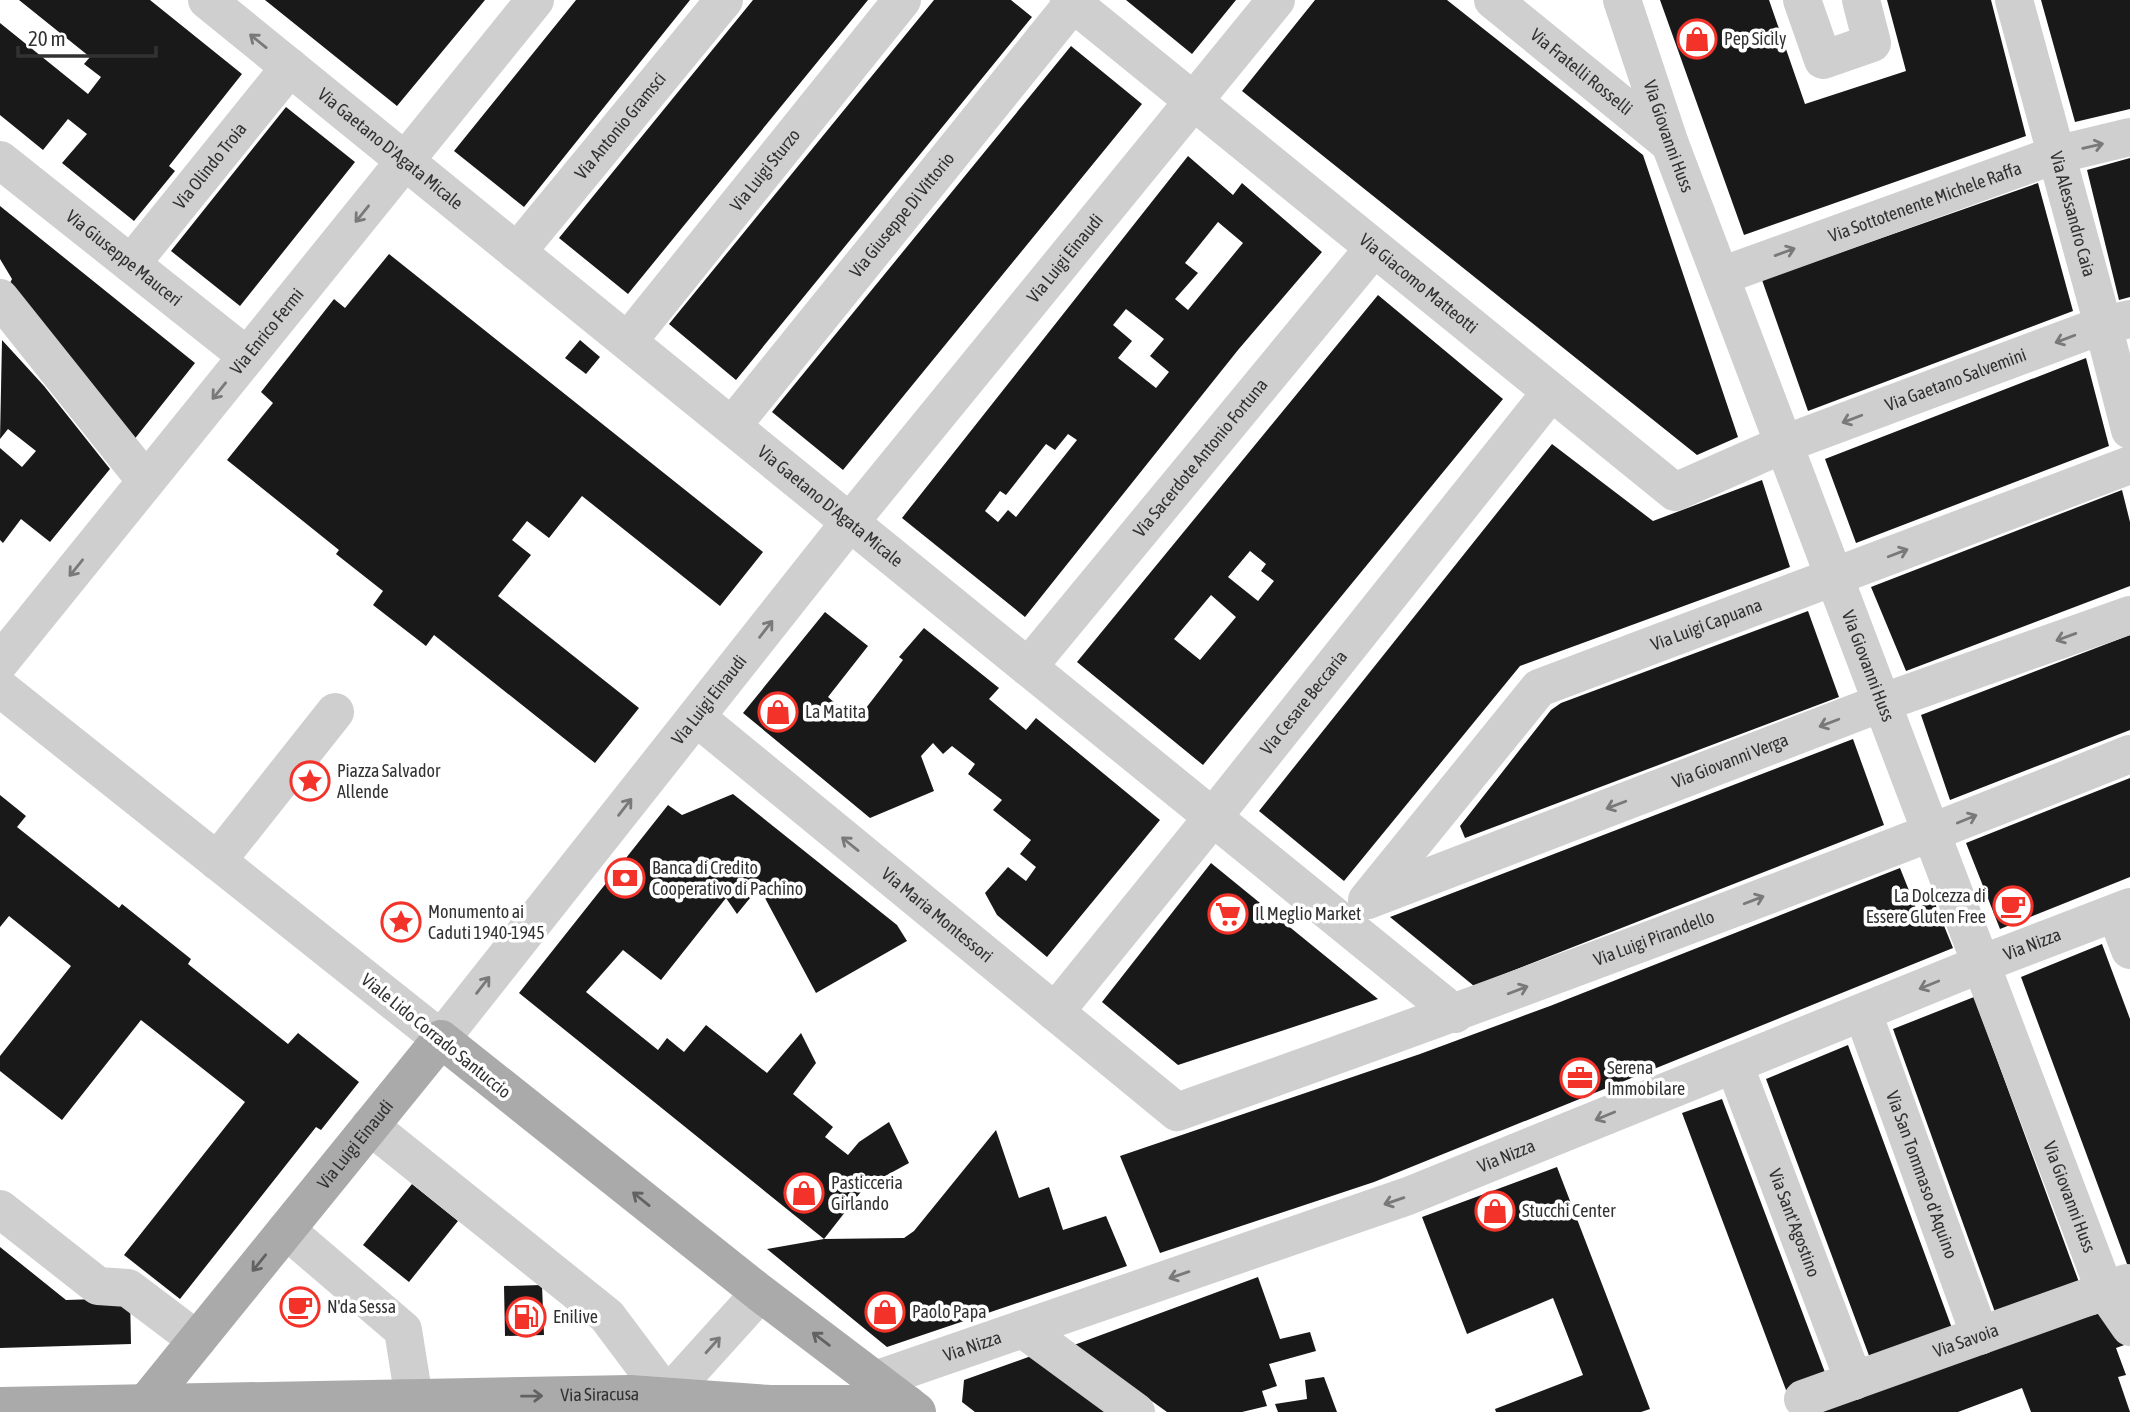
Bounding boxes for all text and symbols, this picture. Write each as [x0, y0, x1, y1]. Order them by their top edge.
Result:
scale bar [18, 14, 156, 58]
shop icon: Pep Sicily [1676, 18, 1718, 60]
street label: Via Fratelli Rosselli [1526, 24, 1637, 119]
text: 20 m [28, 26, 66, 50]
place label: Pep Sicily [1724, 28, 1786, 49]
one-way arrow [249, 33, 267, 49]
street label: Via Antonio Gramsci [570, 68, 670, 183]
street label: Via Giovanni Huss [1639, 77, 1698, 195]
street label: Via Gaetano D'Agata Micale [314, 83, 467, 214]
street label: Via Olindo Troia [169, 118, 251, 213]
street label: Via Luigi Sturzo [725, 125, 804, 215]
one-way arrow [2081, 139, 2103, 152]
street label: Via Giuseppe Di Vittorio [845, 148, 958, 282]
street label: Via Alessandro Caia [2046, 149, 2100, 279]
street label: Via Sottotenente Michele Raffa [1826, 157, 2024, 246]
street label: Via Giuseppe Mauceri [62, 205, 186, 310]
one-way arrow [355, 205, 370, 223]
street label: Via Luigi Einaudi [1022, 210, 1107, 307]
street label: Via Giacomo Matteotti [1355, 229, 1482, 338]
one-way arrow [1774, 245, 1796, 258]
street label: Via Enrico Fermi [226, 284, 308, 378]
one-way arrow [2055, 334, 2077, 346]
street label: Via Gaetano Salvemini [1882, 344, 2029, 415]
street label: Via Sacerdote Antonio Fortuna [1129, 374, 1272, 541]
one-way arrow [211, 381, 227, 399]
one-way arrow [1842, 414, 1864, 426]
street label: Via Gaetano D'Agata Micale [754, 441, 907, 571]
one-way arrow [1887, 545, 1909, 558]
one-way arrow [69, 558, 84, 577]
street label: Via Luigi Capuana [1648, 594, 1765, 655]
street label: Via Giovanni Huss [1838, 607, 1899, 724]
one-way arrow [758, 620, 774, 638]
one-way arrow [2055, 632, 2077, 645]
street label: Via Cesare Beccaria [1256, 646, 1351, 759]
street label: Via Luigi Einaudi [667, 651, 751, 749]
shop icon: La Matita [757, 691, 799, 733]
place label: La Matita [805, 701, 866, 722]
one-way arrow [1818, 718, 1840, 731]
street label: Via Giovanni Verga [1669, 729, 1791, 792]
place icon: Piazza Salvador Allende [289, 760, 331, 802]
place label: Piazza Salvador Allende [337, 760, 441, 802]
one-way arrow [617, 798, 632, 817]
one-way arrow [1606, 799, 1628, 812]
one-way arrow [1955, 812, 1977, 825]
one-way arrow [842, 836, 860, 852]
bank icon: Banca di Credito Cooperativo di Pachino [604, 857, 646, 899]
place label: Banca di Credito Cooperativo di Pachino [652, 857, 803, 899]
street label: Via Maria Montessori [878, 863, 997, 966]
place label: La Dolcezza di Essere Gluten Free [1866, 885, 1986, 927]
cafe icon: La Dolcezza di Essere Gluten Free [1992, 885, 2034, 927]
supermarket icon: Il Meglio Market [1207, 893, 1249, 935]
one-way arrow [1743, 893, 1765, 906]
place icon: Monumento ai Caduti 1940-1945 [380, 901, 422, 943]
place label: Monumento ai Caduti 1940-1945 [428, 901, 545, 943]
place label: Il Meglio Market [1255, 903, 1361, 924]
street label: Via Luigi Pirandello [1591, 906, 1717, 970]
street label: Via Nizza [2000, 923, 2064, 964]
street label: Viale Lido Corrado Santuccio [357, 969, 515, 1102]
one-way arrow [475, 976, 490, 995]
one-way arrow [1919, 980, 1941, 993]
one-way arrow [1507, 982, 1529, 995]
office icon: Serena Immobilare [1559, 1057, 1601, 1099]
place label: Serena Immobilare [1607, 1057, 1685, 1099]
street label: Via San Tommaso d'Aquino [1882, 1088, 1962, 1261]
street label: Via Luigi Einaudi [313, 1096, 397, 1193]
one-way arrow [1595, 1111, 1616, 1124]
street label: Via Nizza [1474, 1135, 1538, 1177]
street label: Via Giovanni Huss [2039, 1138, 2100, 1255]
street label: Via Sant'Agostino [1765, 1166, 1825, 1280]
shop icon: Pasticceria Girlando [783, 1172, 825, 1214]
place label: Pasticceria Girlando [831, 1172, 903, 1214]
shop icon: Stucchi Center [1474, 1190, 1516, 1232]
one-way arrow [633, 1191, 651, 1207]
one-way arrow [1383, 1196, 1405, 1208]
place label: Stucchi Center [1522, 1200, 1616, 1221]
one-way arrow [252, 1253, 267, 1272]
one-way arrow [1168, 1270, 1190, 1282]
cafe icon: N'da Sessa [279, 1286, 321, 1328]
shop icon: Paolo Papa [864, 1291, 906, 1333]
place label: N'da Sessa [327, 1296, 396, 1317]
fuel station icon: Enilive [505, 1296, 547, 1338]
place label: Paolo Papa [912, 1301, 987, 1322]
place label: Enilive [553, 1306, 598, 1327]
street label: Via Savoia [1930, 1319, 2001, 1362]
street label: Via Nizza [940, 1326, 1004, 1366]
one-way arrow [811, 1332, 830, 1347]
one-way arrow [705, 1336, 721, 1354]
street label: Via Siracusa [560, 1383, 640, 1405]
one-way arrow [520, 1389, 543, 1403]

